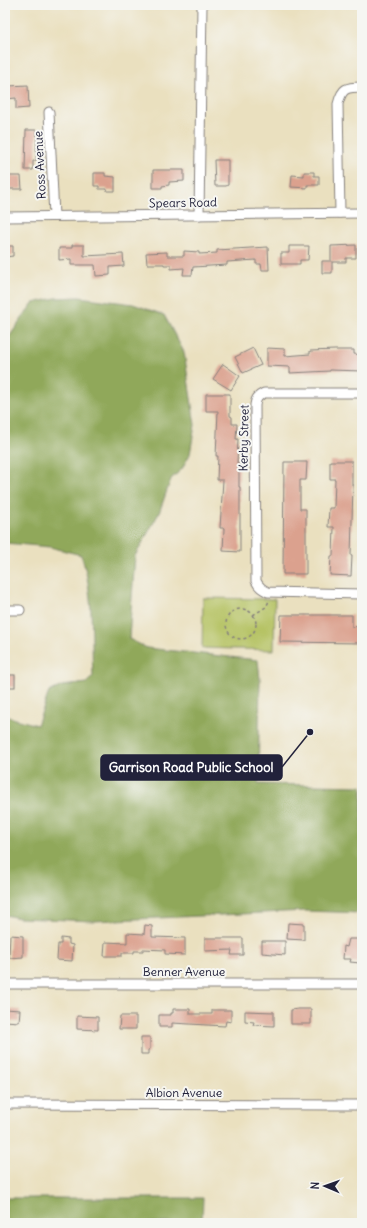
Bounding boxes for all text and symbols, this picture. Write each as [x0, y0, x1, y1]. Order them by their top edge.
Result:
street label: Ross Avenue [30, 131, 49, 200]
street label: Spears Road [149, 194, 217, 211]
street label: Kerby Street [235, 404, 252, 472]
callout: Garrison Road Public School [101, 755, 282, 780]
text: Garrison Road Public School [109, 759, 273, 776]
street label: Benner Avenue [143, 964, 225, 979]
street label: Albion Avenue [146, 1085, 222, 1100]
north arrow [305, 1166, 345, 1206]
text: N [308, 1182, 322, 1190]

